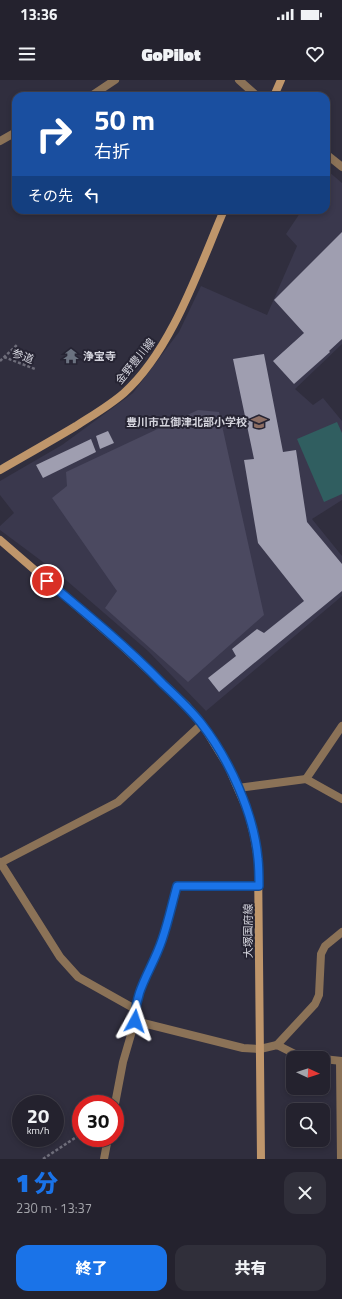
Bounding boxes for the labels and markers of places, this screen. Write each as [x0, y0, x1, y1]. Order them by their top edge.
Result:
temple icon: 浄宝寺 [62, 347, 80, 365]
place label: 浄宝寺 [83, 348, 116, 364]
school or university icon: 豊川市立御津北部小学校 [250, 413, 268, 431]
place label: 豊川市立御津北部小学校 [126, 414, 247, 430]
pin [30, 564, 64, 598]

